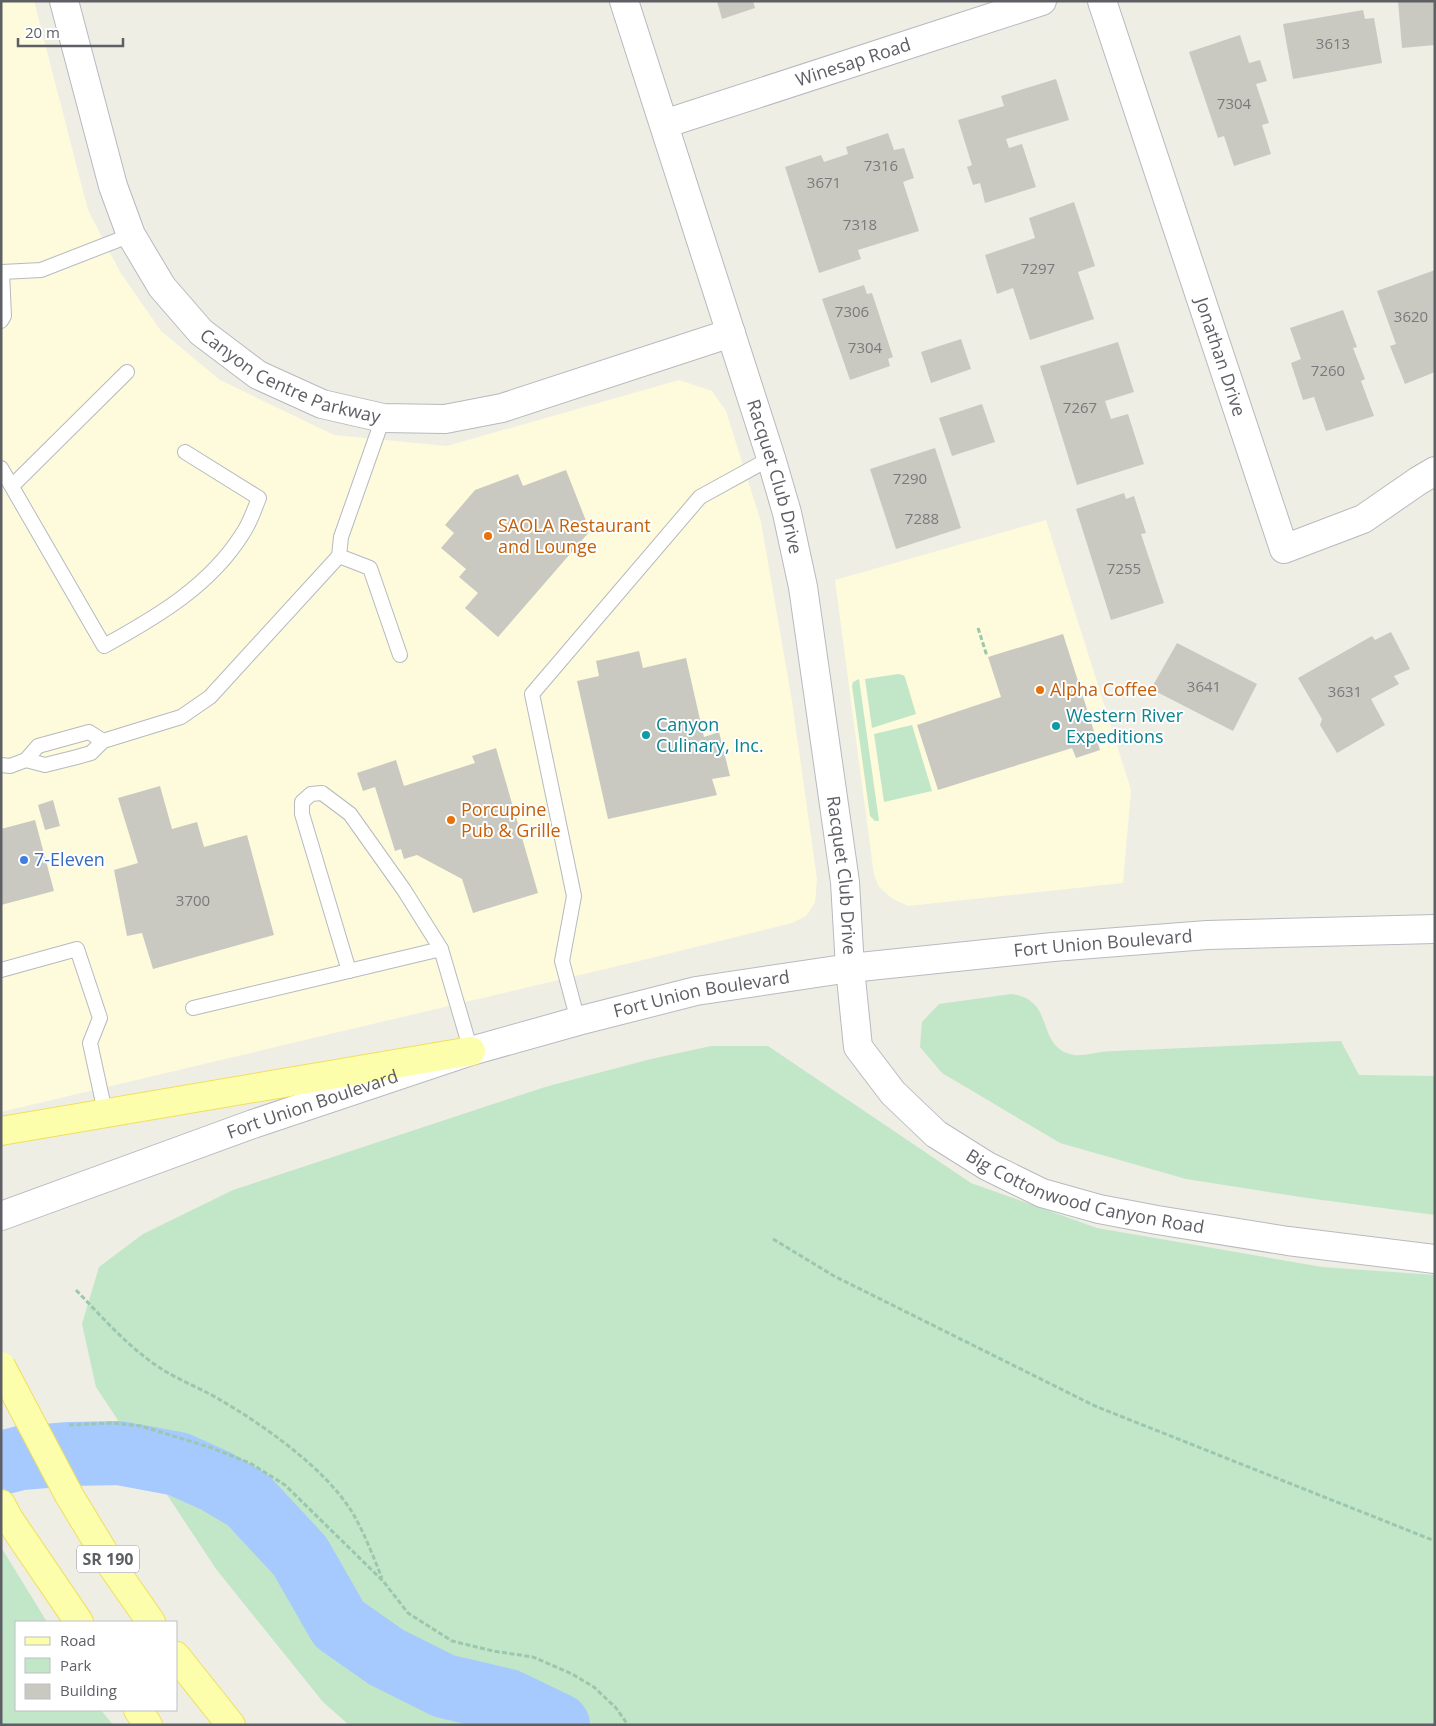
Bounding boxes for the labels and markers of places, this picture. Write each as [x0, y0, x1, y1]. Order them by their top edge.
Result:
place label: SAOLA Restaurant and Lounge [498, 513, 651, 558]
marker: SAOLA Restaurant and Lounge [482, 530, 494, 542]
place label: Alpha Coffee [1050, 677, 1157, 701]
marker: Alpha Coffee [1034, 684, 1046, 696]
place label: Western River Expeditions [1066, 703, 1184, 748]
place label: Canyon Culinary, Inc. [656, 712, 764, 757]
marker: Western River Expeditions [1050, 720, 1062, 732]
marker: Canyon Culinary, Inc. [640, 729, 652, 741]
place label: Porcupine Pub & Grille [461, 797, 561, 842]
marker: Porcupine Pub & Grille [445, 814, 457, 826]
place label: 7-Eleven [34, 847, 105, 871]
marker: 7-Eleven [18, 854, 30, 866]

